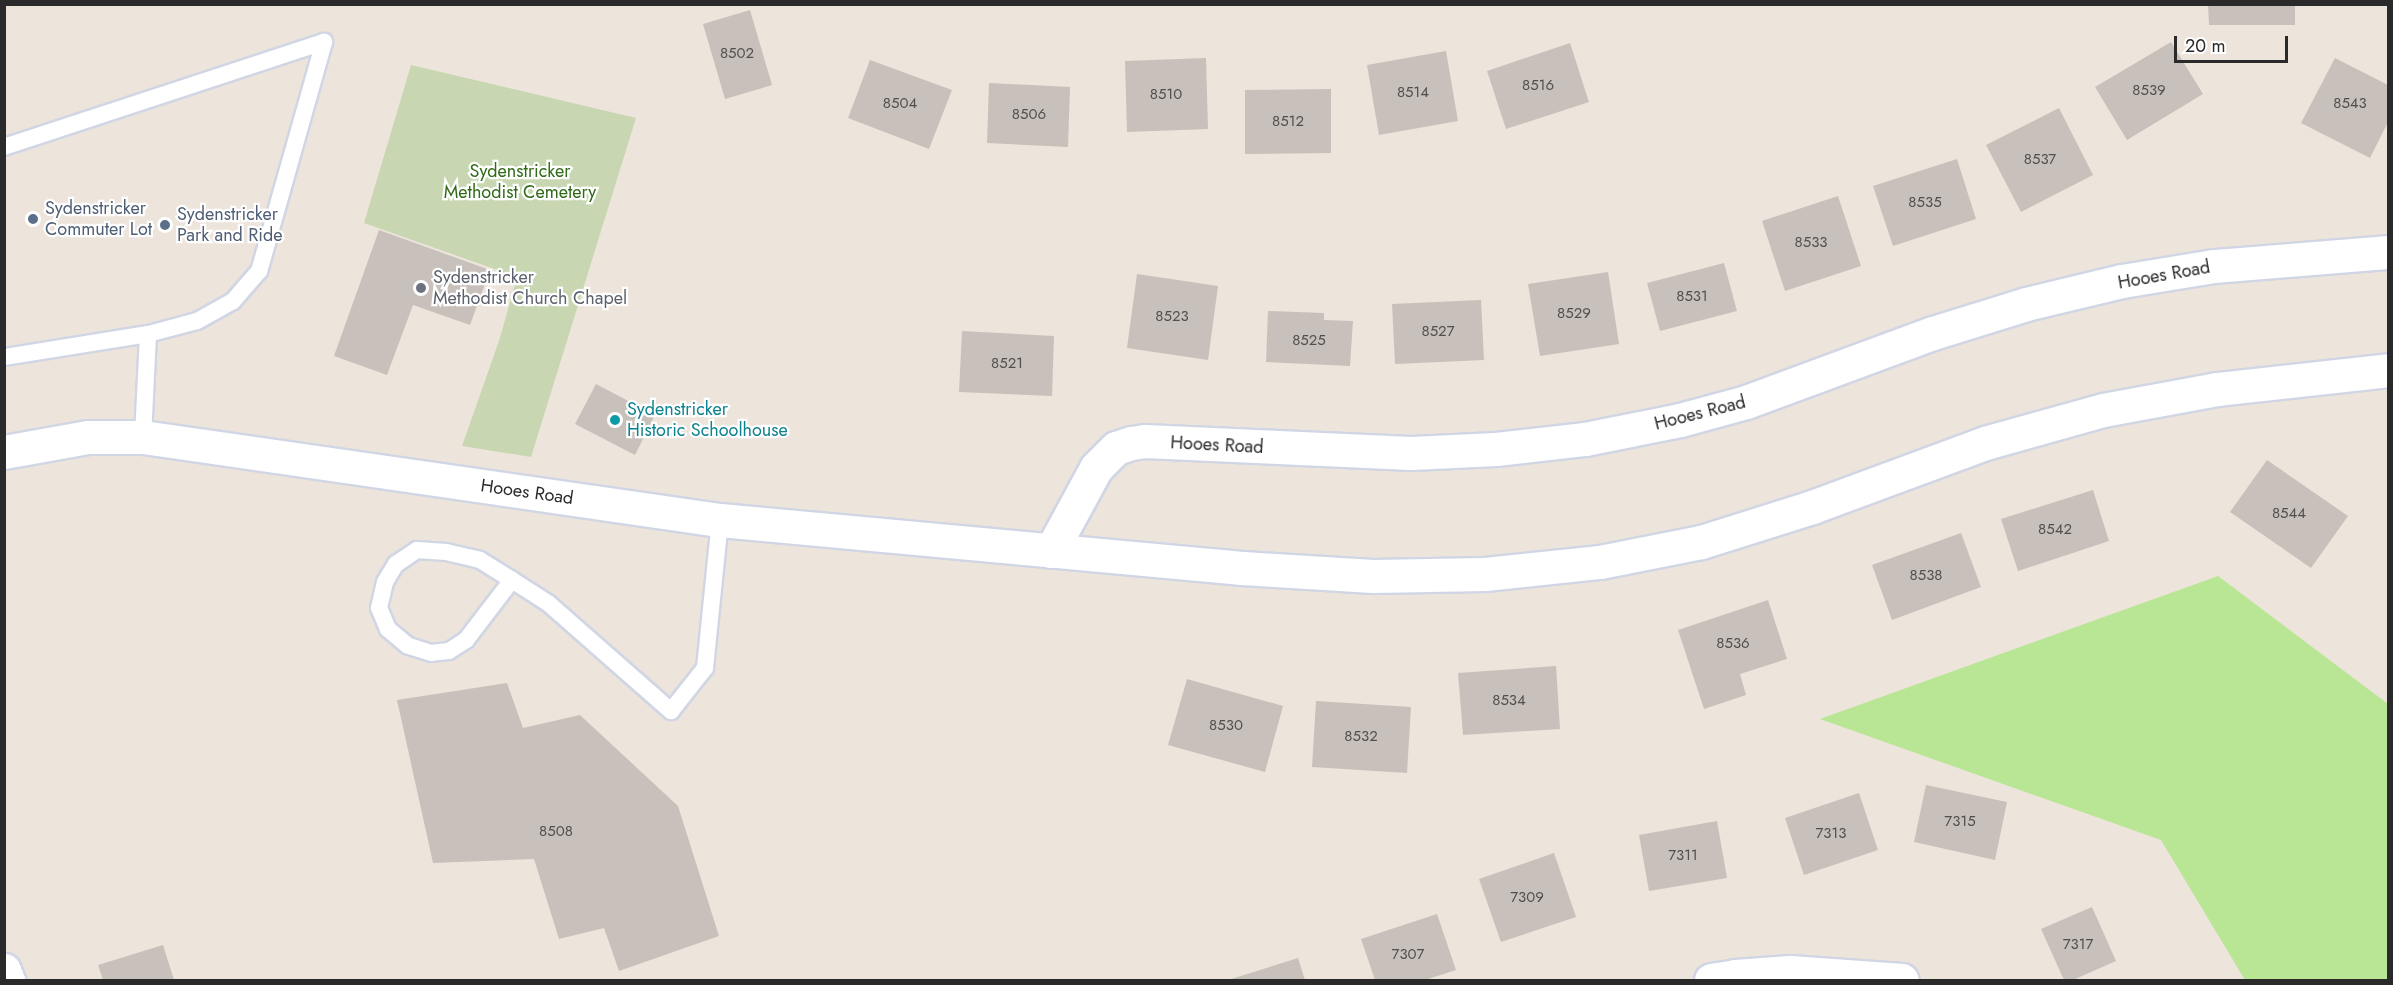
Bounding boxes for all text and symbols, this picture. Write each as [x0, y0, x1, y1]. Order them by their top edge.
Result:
scale bar [2177, 24, 2291, 62]
text: 20 m [2185, 33, 2225, 59]
house number: 8502 [720, 45, 754, 63]
house number: 8516 [1522, 77, 1554, 95]
house number: 8539 [2132, 82, 2166, 100]
house number: 8514 [1397, 84, 1429, 102]
house number: 8510 [1150, 86, 1182, 104]
house number: 8504 [883, 95, 917, 113]
house number: 8543 [2333, 95, 2367, 113]
house number: 8506 [1012, 106, 1046, 124]
house number: 8512 [1272, 113, 1304, 131]
house number: 8537 [2024, 151, 2056, 169]
park label: Sydenstricker Methodist Cemetery [444, 161, 596, 204]
house number: 8535 [1908, 194, 1942, 212]
place label: Sydenstricker Commuter Lot [45, 198, 152, 240]
place label: Sydenstricker Park and Ride [177, 204, 283, 246]
marker: Sydenstricker Commuter Lot [26, 212, 40, 226]
marker: Sydenstricker Park and Ride [158, 218, 172, 232]
house number: 8533 [1794, 234, 1828, 252]
street label: Hooes Road [2116, 256, 2212, 294]
place label: Sydenstricker Methodist Church Chapel [433, 267, 627, 310]
marker: Sydenstricker Methodist Church Chapel [414, 281, 428, 295]
house number: 8531 [1676, 288, 1708, 306]
house number: 8529 [1557, 305, 1591, 323]
house number: 8523 [1155, 308, 1189, 326]
house number: 8527 [1421, 323, 1455, 341]
house number: 8525 [1292, 332, 1326, 350]
house number: 8521 [991, 355, 1023, 373]
street label: Hooes Road [1652, 391, 1748, 435]
place label: Sydenstricker Historic Schoolhouse [627, 399, 788, 442]
marker: Sydenstricker Historic Schoolhouse [608, 413, 622, 427]
street label: Hooes Road [1170, 432, 1264, 458]
street label: Hooes Road [479, 475, 575, 509]
house number: 8544 [2272, 505, 2306, 523]
house number: 8542 [2038, 521, 2072, 539]
house number: 8538 [1909, 567, 1943, 585]
house number: 8536 [1716, 635, 1750, 653]
house number: 8534 [1492, 692, 1526, 710]
house number: 8530 [1209, 717, 1243, 735]
house number: 8532 [1344, 728, 1378, 746]
house number: 7315 [1944, 813, 1976, 831]
house number: 8508 [539, 823, 573, 841]
house number: 7313 [1815, 825, 1847, 843]
house number: 7311 [1668, 847, 1698, 865]
house number: 7309 [1510, 889, 1544, 907]
house number: 7317 [2063, 936, 2093, 954]
house number: 7307 [1392, 946, 1424, 964]

